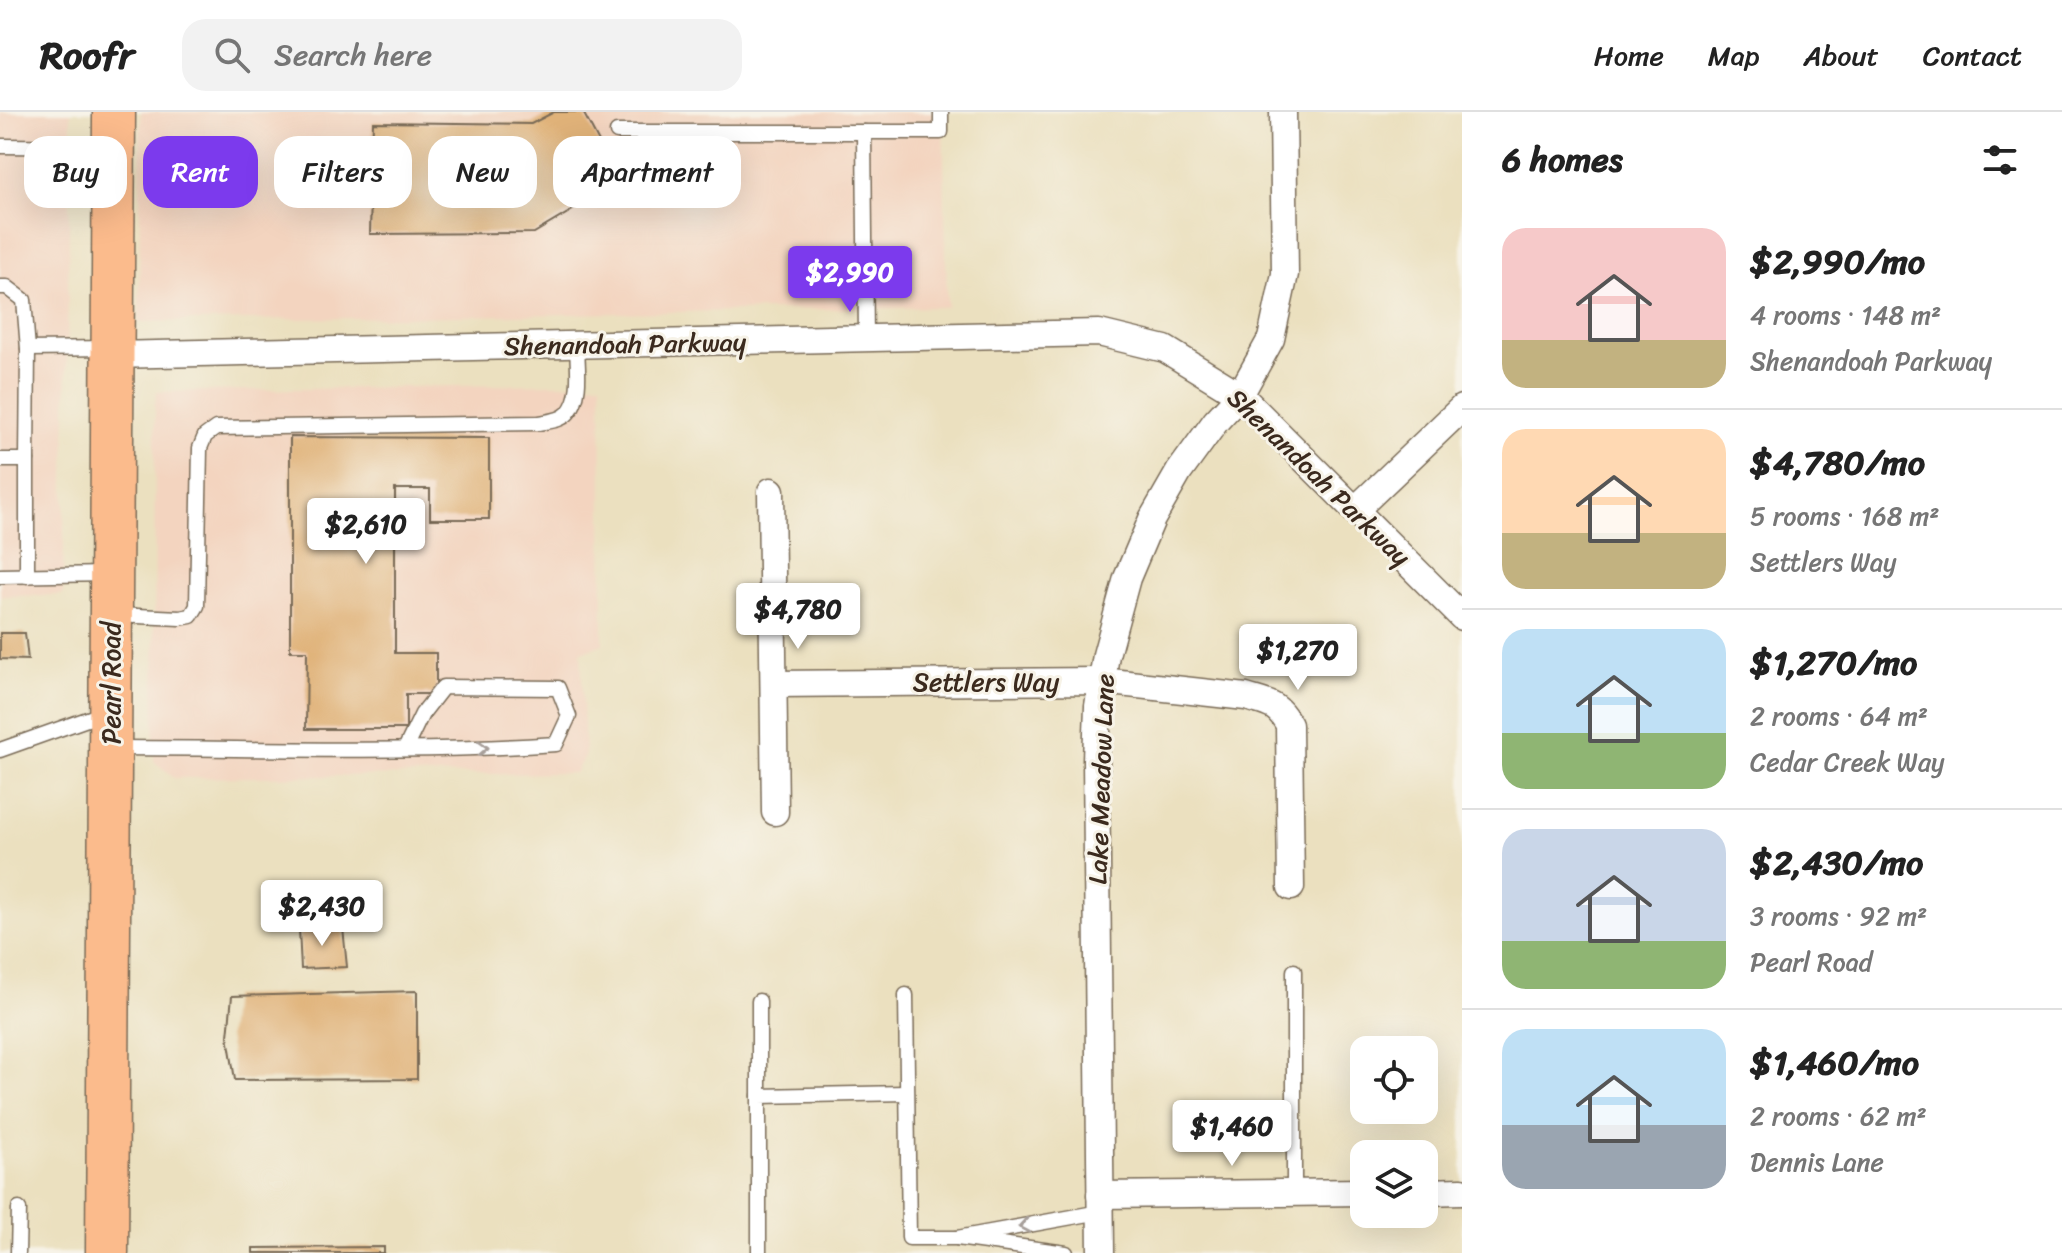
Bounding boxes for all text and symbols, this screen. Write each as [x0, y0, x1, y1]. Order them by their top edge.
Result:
search box [182, 19, 742, 91]
text: Roofr [40, 22, 134, 89]
text: Search here [274, 28, 432, 82]
text: Home [1594, 31, 1664, 80]
text: Map [1708, 31, 1759, 80]
text: About [1803, 31, 1879, 80]
text: Contact [1923, 31, 2022, 80]
icon: search [210, 33, 254, 77]
text: 6 homes [1502, 130, 1623, 190]
chip: Buy [24, 136, 127, 208]
chip: Rent [143, 136, 258, 208]
chip: Filters [274, 136, 412, 208]
chip: New [428, 136, 537, 208]
chip: Apartment [553, 136, 741, 208]
icon: filters [1978, 138, 2022, 182]
text: $2,990/mo [1750, 232, 1925, 292]
pin: $2,990 [785, 246, 915, 314]
text: $2,990 [806, 249, 894, 295]
icon: home [1566, 260, 1662, 356]
text: 4 rooms · 148 m² [1750, 292, 1941, 338]
street label: Shenandoah Parkway [504, 319, 747, 369]
text: Shenandoah Parkway [1750, 338, 1992, 384]
street label: Shenandoah Parkway [1216, 376, 1423, 578]
text: $4,780/mo [1750, 433, 1925, 493]
icon: home [1566, 461, 1662, 557]
text: 5 rooms · 168 m² [1750, 493, 1939, 539]
pin: $2,610 [301, 498, 431, 566]
text: $2,610 [325, 501, 407, 547]
text: Settlers Way [1750, 539, 1897, 585]
pin: $4,780 [733, 583, 863, 651]
text: $4,780 [754, 586, 842, 632]
street label: Pearl Road [88, 619, 134, 744]
pin: $1,270 [1233, 624, 1363, 692]
text: $1,270 [1257, 627, 1339, 673]
text: $1,270/mo [1750, 633, 1917, 693]
street label: Settlers Way [913, 659, 1060, 705]
icon: home [1566, 661, 1662, 757]
street label: Lake Meadow Lane [1074, 673, 1128, 885]
text: 2 rooms · 64 m² [1750, 693, 1928, 739]
text: Cedar Creek Way [1750, 739, 1944, 785]
one-way arrow [477, 740, 490, 757]
text: $2,430/mo [1750, 833, 1923, 893]
icon: home [1566, 861, 1662, 957]
pin: $2,430 [257, 880, 387, 948]
text: $2,430 [279, 883, 365, 929]
text: 3 rooms · 92 m² [1750, 893, 1927, 939]
text: Pearl Road [1750, 939, 1872, 985]
text: $1,460/mo [1750, 1033, 1919, 1093]
map controls [1350, 1036, 1438, 1228]
button: locate [1350, 1036, 1438, 1124]
icon: home [1566, 1061, 1662, 1157]
text: 2 rooms · 62 m² [1750, 1093, 1927, 1139]
pin: $1,460 [1167, 1100, 1297, 1168]
text: $1,460 [1190, 1103, 1274, 1149]
text: Dennis Lane [1750, 1139, 1884, 1185]
button: layers [1350, 1140, 1438, 1228]
one-way arrow [1017, 1216, 1030, 1233]

